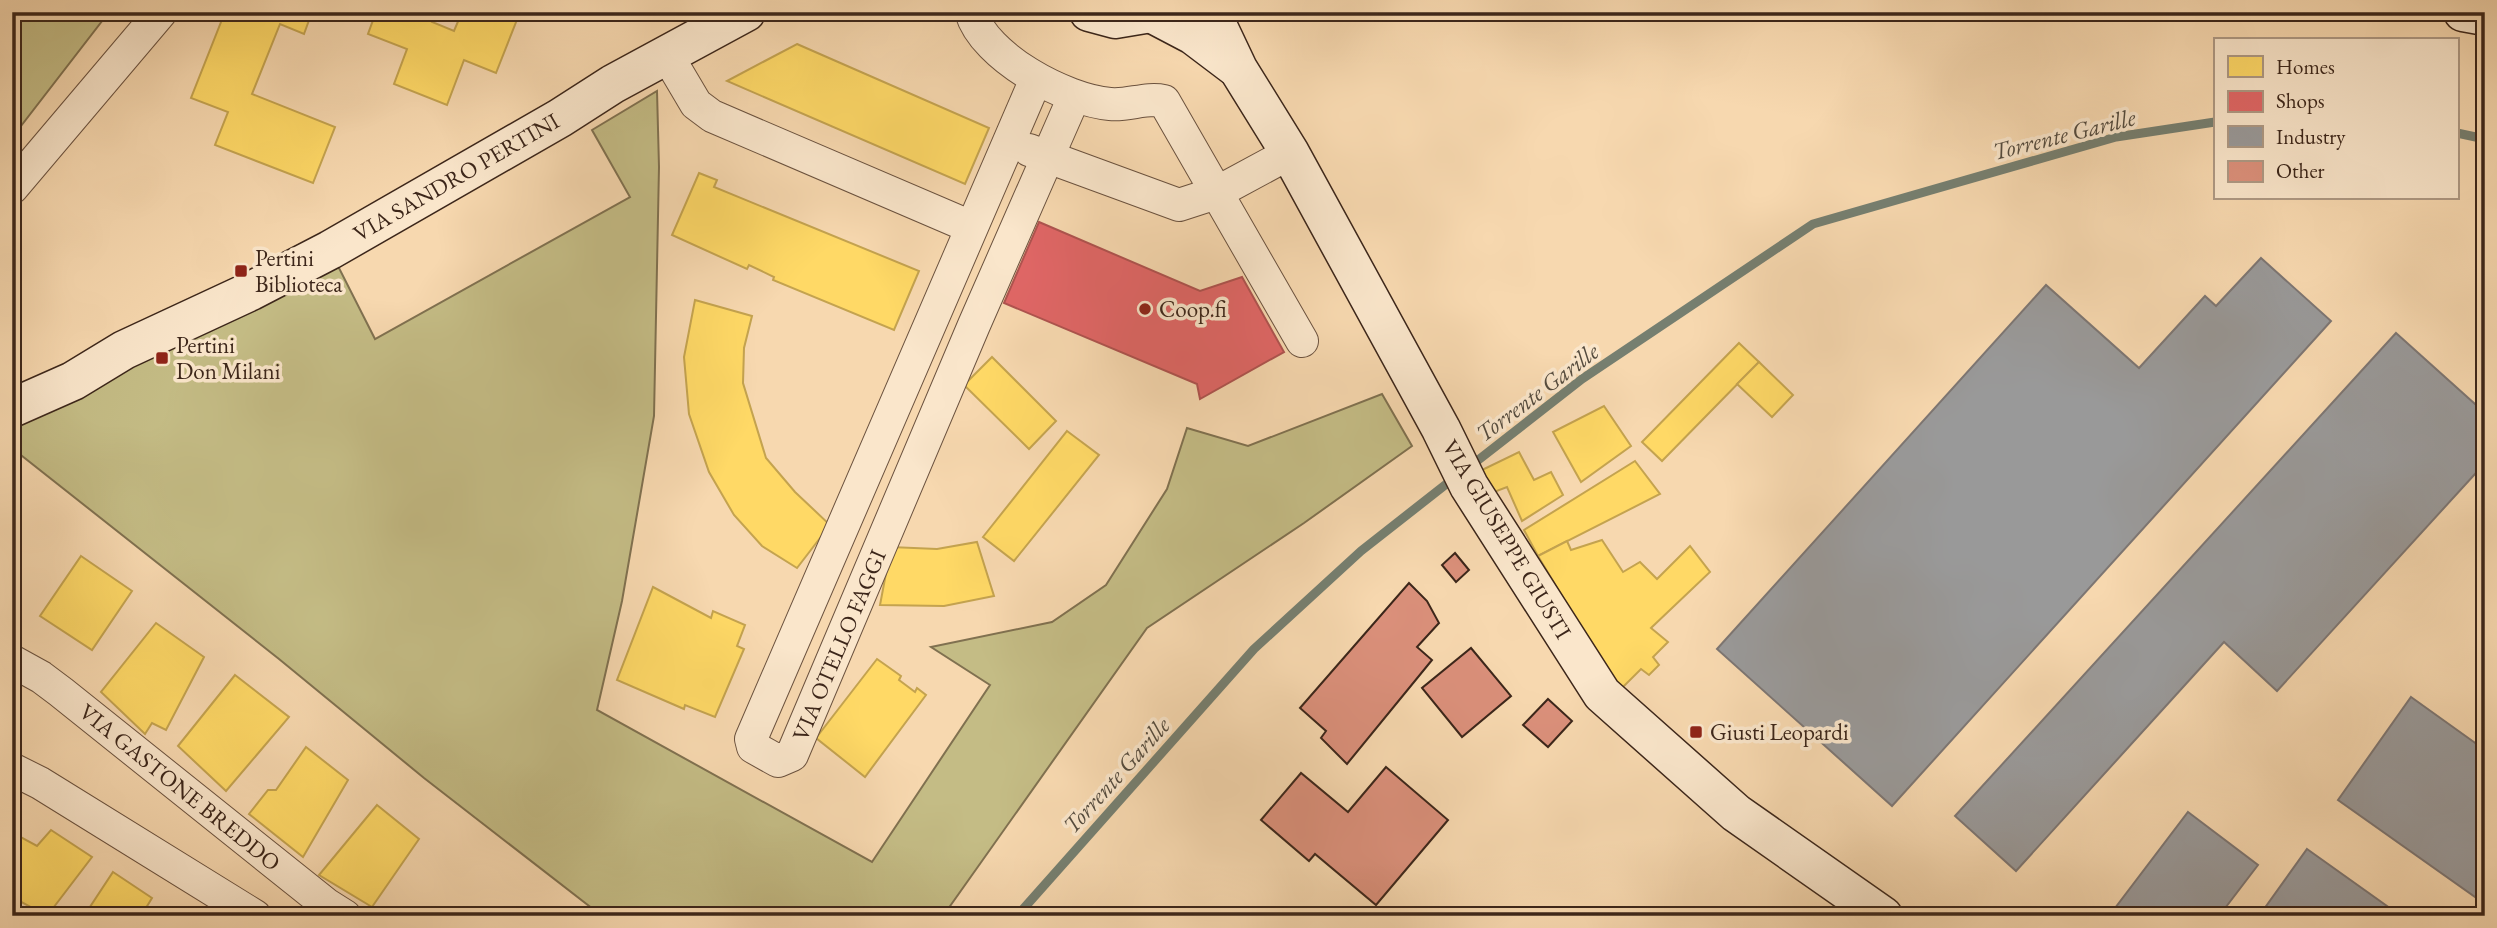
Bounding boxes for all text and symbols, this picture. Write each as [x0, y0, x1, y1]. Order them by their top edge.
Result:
legend [2214, 38, 2458, 200]
text: Homes [2276, 53, 2335, 80]
text: Shops [2276, 87, 2325, 114]
water label: Torrente Garille [1989, 101, 2140, 167]
street label: VIA SANDRO PERTINI [347, 106, 565, 248]
text: Industry [2276, 123, 2346, 150]
text: Other [2276, 157, 2325, 184]
place label: Pertini Biblioteca [255, 243, 343, 299]
marker: Pertini Biblioteca [233, 263, 249, 279]
place label: Coop.fi [1159, 294, 1227, 324]
marker: Coop.fi [1137, 301, 1153, 317]
place label: Pertini Don Milani [176, 330, 281, 386]
water label: Torrente Garille [1469, 335, 1605, 448]
marker: Pertini Don Milani [154, 350, 170, 366]
street label: VIA GIUSEPPE GIUSTI [1436, 434, 1579, 644]
street label: VIA OTELLO FAGGI [785, 545, 893, 745]
street label: VIA GASTONE BREDDO [73, 697, 287, 877]
water label: Torrente Garille [1056, 710, 1177, 840]
place label: Giusti Leopardi [1710, 717, 1849, 747]
marker: Giusti Leopardi [1688, 724, 1704, 740]

